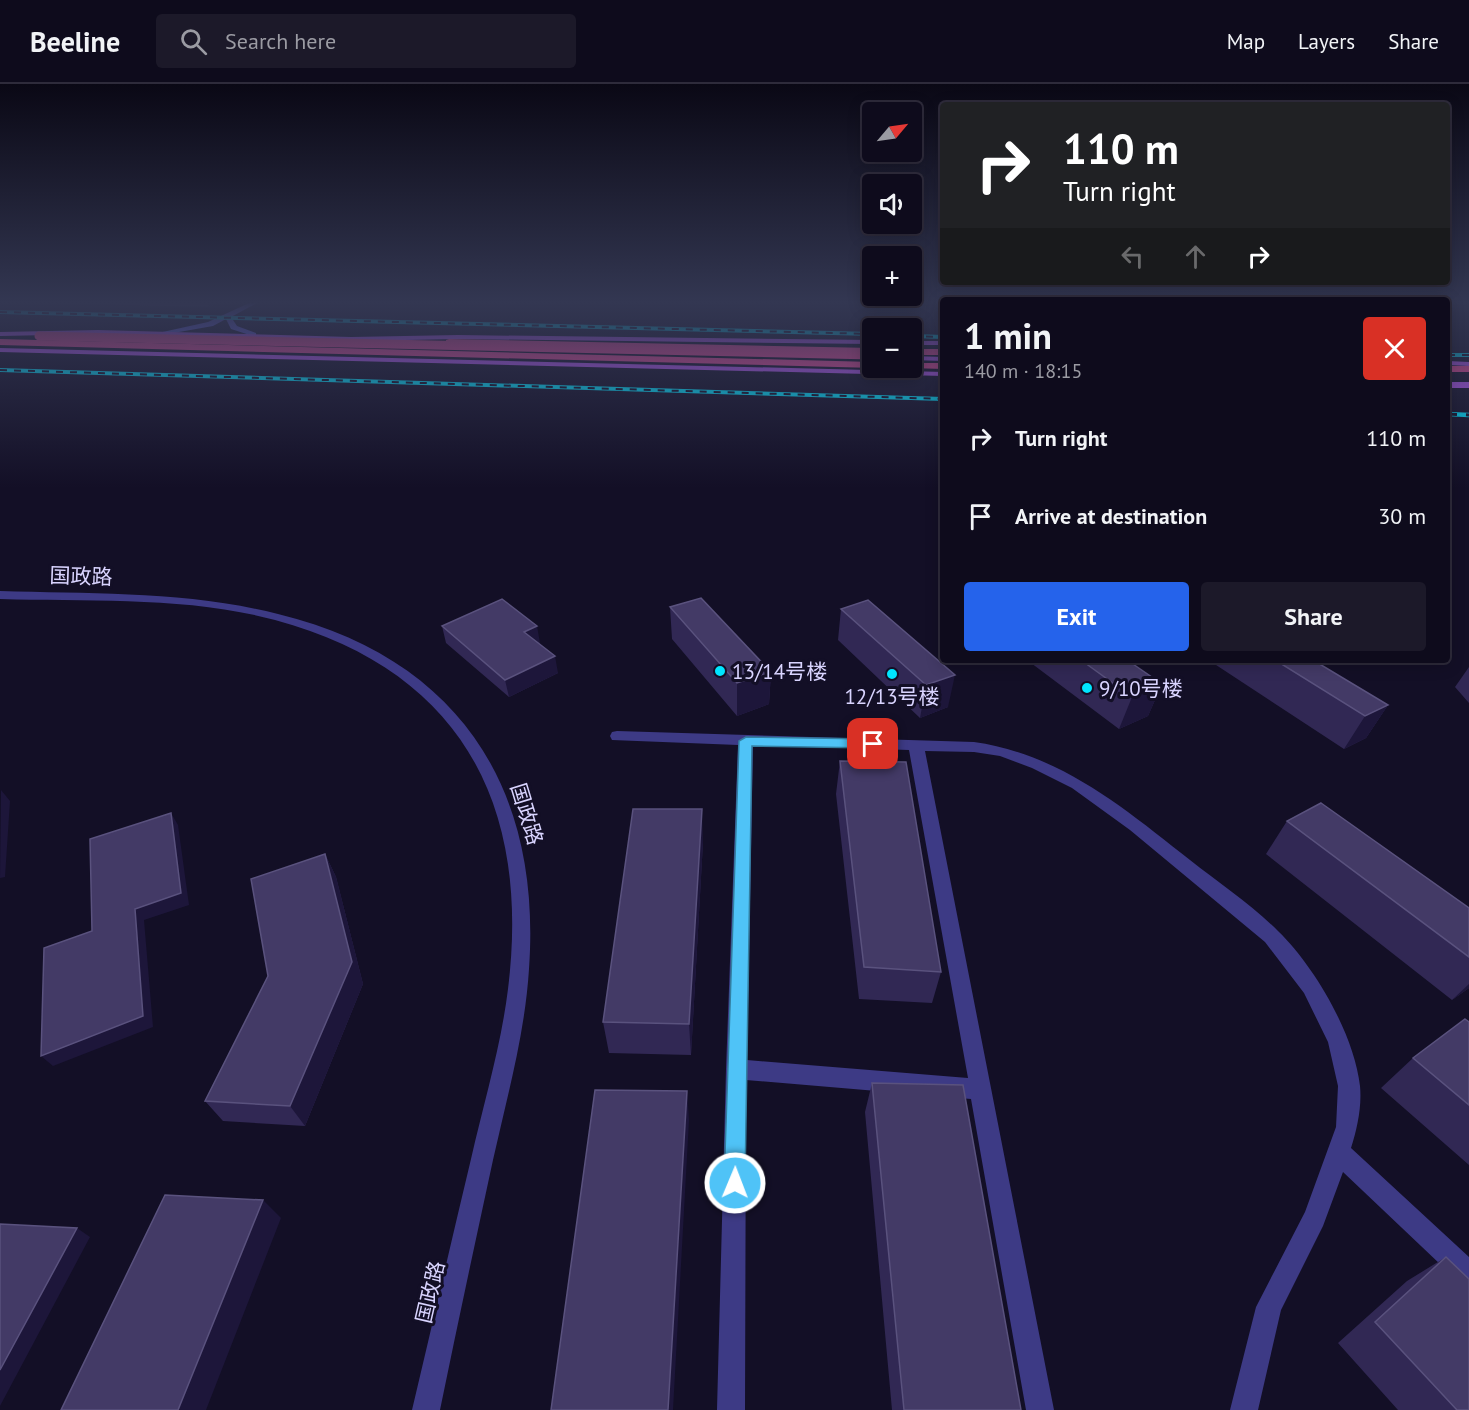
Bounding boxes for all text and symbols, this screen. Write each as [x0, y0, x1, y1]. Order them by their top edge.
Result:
search box [156, 14, 576, 68]
text: Beeline [30, 23, 120, 60]
icon: search [177, 25, 210, 58]
text: Search here [225, 27, 336, 55]
text: Map [1227, 28, 1265, 55]
text: Layers [1298, 28, 1355, 55]
text: Share [1388, 28, 1439, 55]
north arrow [862, 102, 922, 162]
map controls [862, 102, 922, 378]
text: 110 m [1063, 121, 1179, 176]
icon: right [964, 126, 1042, 204]
button: sound [862, 174, 922, 234]
text: Turn right [1063, 174, 1176, 208]
icon: left [1116, 240, 1149, 273]
icon: ahead [1179, 240, 1212, 273]
icon: right [1242, 240, 1275, 273]
button: + [862, 246, 922, 306]
text: 1 min [964, 312, 1052, 359]
button: close [1363, 317, 1426, 380]
button: − [862, 318, 922, 378]
text: 140 m · 18:15 [964, 358, 1082, 384]
icon: right [964, 422, 997, 455]
text: Turn right [1015, 424, 1107, 452]
text: 110 m [1366, 424, 1426, 452]
icon: arrive [964, 500, 997, 533]
text: Arrive at destination [1015, 502, 1207, 530]
text: 30 m [1378, 502, 1426, 530]
street label: 国政路 [49, 561, 113, 591]
button: Exit [964, 582, 1189, 651]
button: Share [1201, 582, 1426, 651]
place label: 13/14号楼 [732, 658, 827, 685]
marker: 13/14号楼 [713, 664, 727, 678]
marker: 12/13号楼 [885, 667, 899, 681]
place label: 9/10号楼 [1099, 675, 1183, 702]
marker: 9/10号楼 [1080, 681, 1094, 695]
place label: 12/13号楼 [844, 683, 940, 710]
pin [847, 718, 898, 769]
icon: arrive [856, 727, 889, 760]
street label: 国政路 [505, 780, 549, 848]
position arrow [703, 1151, 767, 1215]
street label: 国政路 [410, 1258, 450, 1326]

